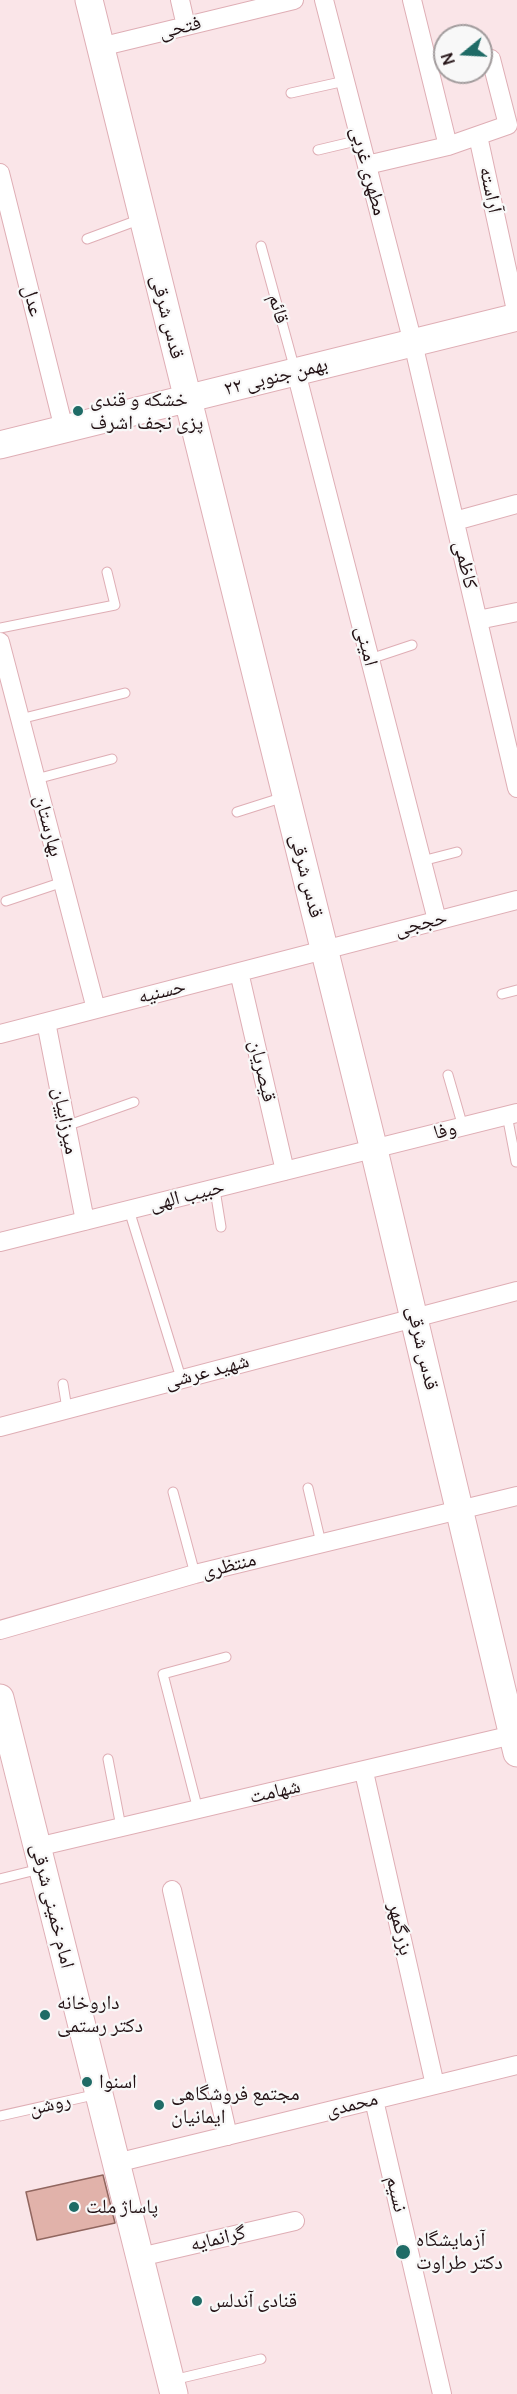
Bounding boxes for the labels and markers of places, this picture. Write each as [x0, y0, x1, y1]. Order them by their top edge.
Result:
place label: خشکه و قندی پزی نجف اشرف [90, 388, 203, 435]
marker: خشکه و قندی پزی نجف اشرف [71, 404, 85, 418]
place label: داروخانه دکتر رستمی [57, 1991, 143, 2038]
marker: داروخانه دکتر رستمی [38, 2008, 52, 2022]
place label: اسنوا [99, 2070, 137, 2094]
marker: اسنوا [80, 2075, 94, 2089]
place label: مجتمع فروشگاهی ایمانیان [171, 2082, 300, 2129]
marker: مجتمع فروشگاهی ایمانیان [152, 2098, 166, 2112]
place label: پاساژ ملت [86, 2195, 158, 2219]
marker: پاساژ ملت [67, 2200, 81, 2214]
place label: آزمایشگاه دکتر طراوت [416, 2228, 503, 2275]
marker: آزمایشگاه دکتر طراوت [394, 2243, 412, 2261]
place label: قنادی آندلس [209, 2289, 297, 2313]
marker: قنادی آندلس [190, 2294, 204, 2308]

